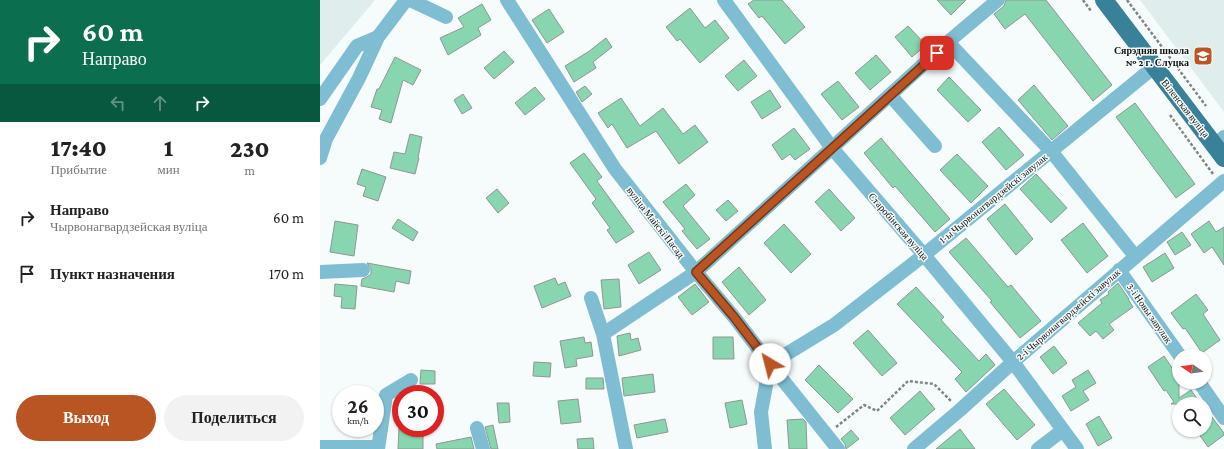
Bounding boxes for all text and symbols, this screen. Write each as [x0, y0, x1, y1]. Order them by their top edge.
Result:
icon: right [16, 16, 68, 68]
text: 60 m [82, 16, 143, 47]
pin [920, 36, 954, 70]
icon: arrive [926, 42, 948, 64]
place label: Сярэдняя школа № 2 г. Слуцка [1114, 45, 1189, 68]
school or university icon: Сярэдняя школа № 2 г. Слуцка [1192, 45, 1214, 67]
text: Направо [82, 49, 147, 69]
street label: Віленская вуліца [1159, 77, 1212, 140]
icon: left [107, 92, 129, 114]
icon: ahead [149, 92, 171, 114]
icon: right [191, 92, 213, 114]
text: 17:40 [51, 134, 107, 161]
text: 1 [164, 134, 173, 161]
text: 230 [230, 135, 270, 162]
street label: 1-ы Чырвонагвардзейскі завулак [937, 151, 1050, 245]
text: Прибытие [50, 162, 107, 177]
text: мин [157, 162, 180, 177]
text: m [245, 163, 255, 178]
street label: вуліца Майскі Пасад [625, 185, 687, 260]
street label: Старобінская вуліца [867, 191, 931, 263]
text: Направо [50, 202, 109, 218]
icon: right [16, 207, 38, 229]
text: 60 m [273, 210, 304, 226]
text: Чырвонагвардзейская вуліца [50, 219, 208, 234]
icon: arrive [16, 263, 38, 285]
text: Пункт назначения [50, 266, 175, 282]
text: 170 m [269, 266, 304, 282]
street label: 2-і Чырвонагвардзейскі завулак [1014, 266, 1122, 362]
street label: 3-і Новы завулак [1125, 281, 1174, 345]
position arrow [749, 343, 791, 385]
north arrow [1172, 349, 1212, 389]
map controls [1172, 349, 1212, 437]
speed limit sign: 30 [392, 385, 444, 437]
button: Выход [16, 395, 156, 441]
button: Поделиться [164, 395, 304, 441]
text: 26 [347, 395, 369, 417]
button: search [1172, 397, 1212, 437]
text: km/h [347, 415, 369, 426]

